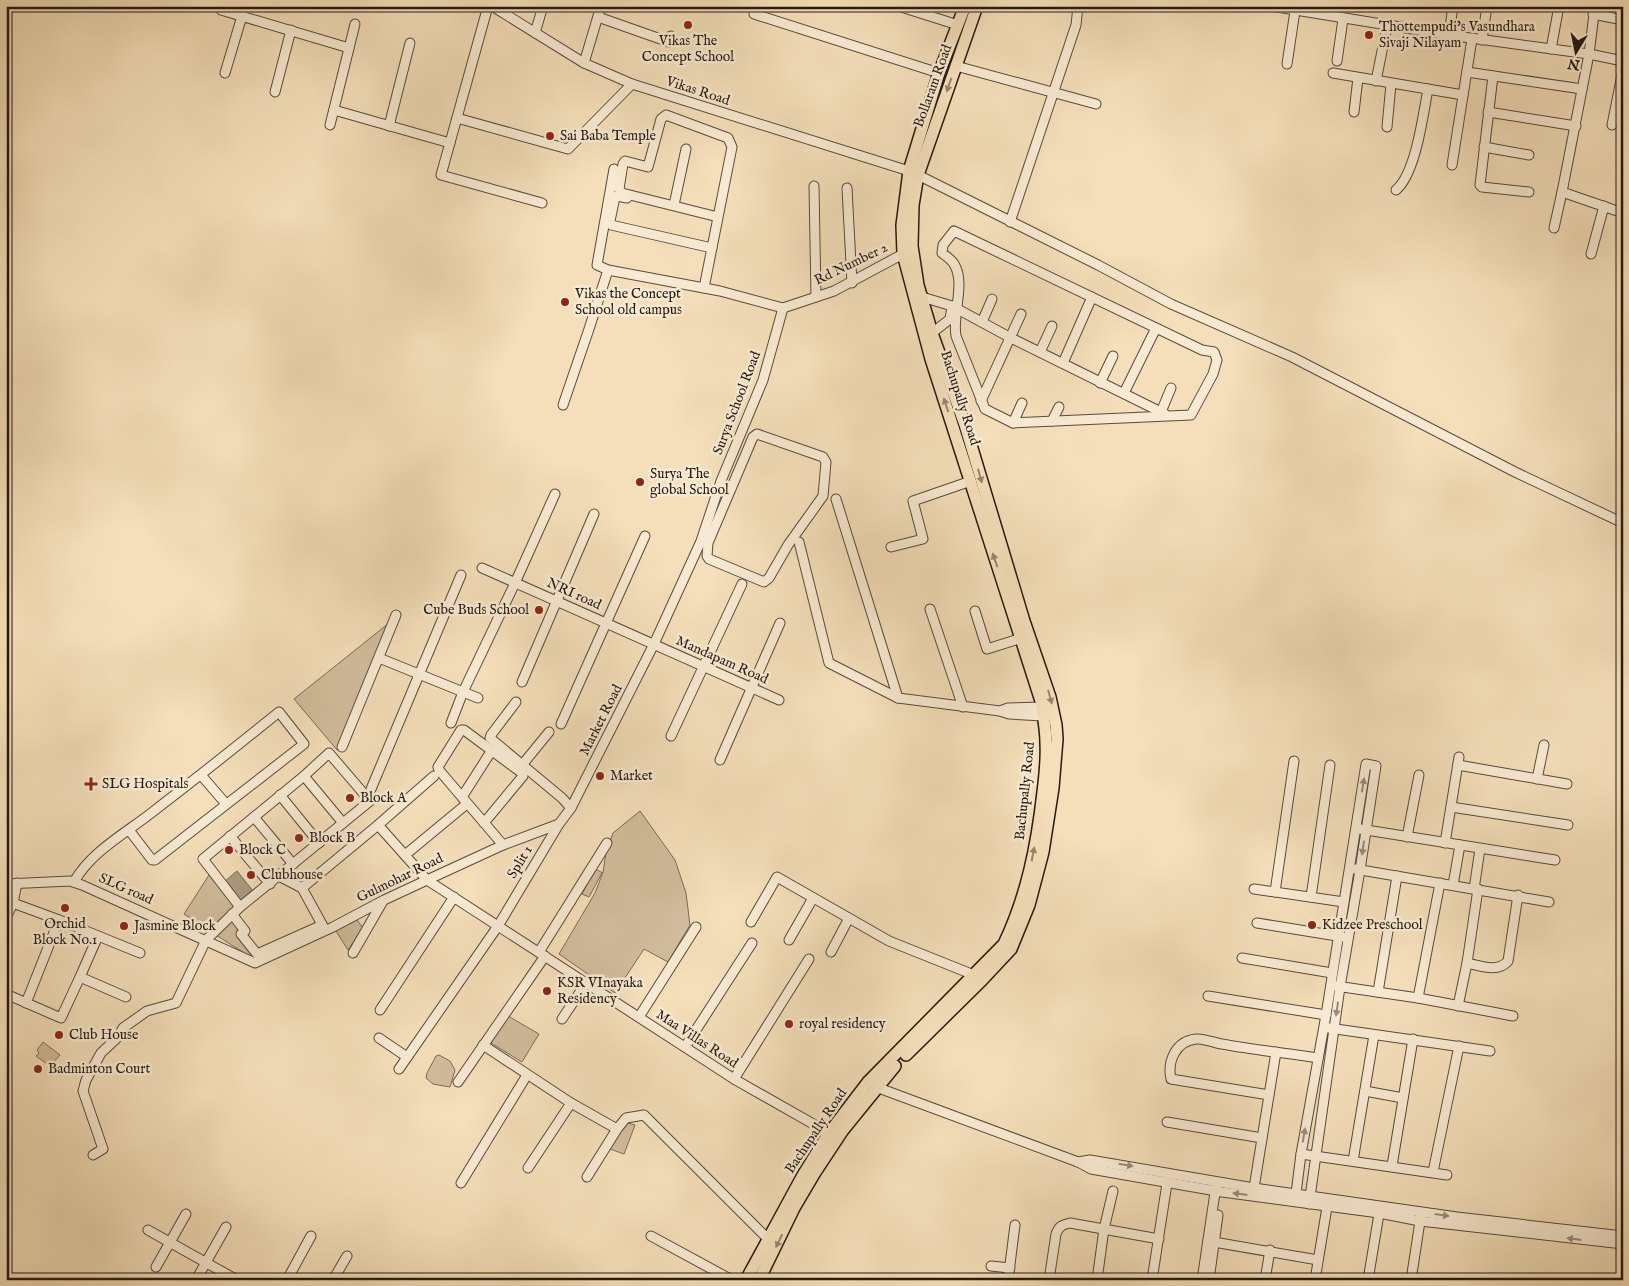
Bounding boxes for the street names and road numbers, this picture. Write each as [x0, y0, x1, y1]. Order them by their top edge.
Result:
street label: Bollaram Road [910, 41, 957, 130]
street label: Vikas Road [663, 72, 733, 110]
street label: Rd Number 2 [811, 238, 891, 290]
street label: Surya School Road [709, 348, 765, 457]
street label: Bachupally Road [936, 348, 984, 448]
street label: NRI road [544, 574, 605, 614]
street label: Mandapam Road [673, 632, 772, 689]
street label: Market Road [575, 681, 627, 759]
street label: Bachupally Road [1011, 740, 1039, 841]
street label: Split 1 [503, 842, 537, 882]
street label: Gulmohar Road [354, 849, 447, 907]
street label: SLG road [96, 869, 156, 909]
street label: Maa Villas Road [652, 1006, 742, 1073]
street label: Bachupally Road [781, 1085, 851, 1177]

